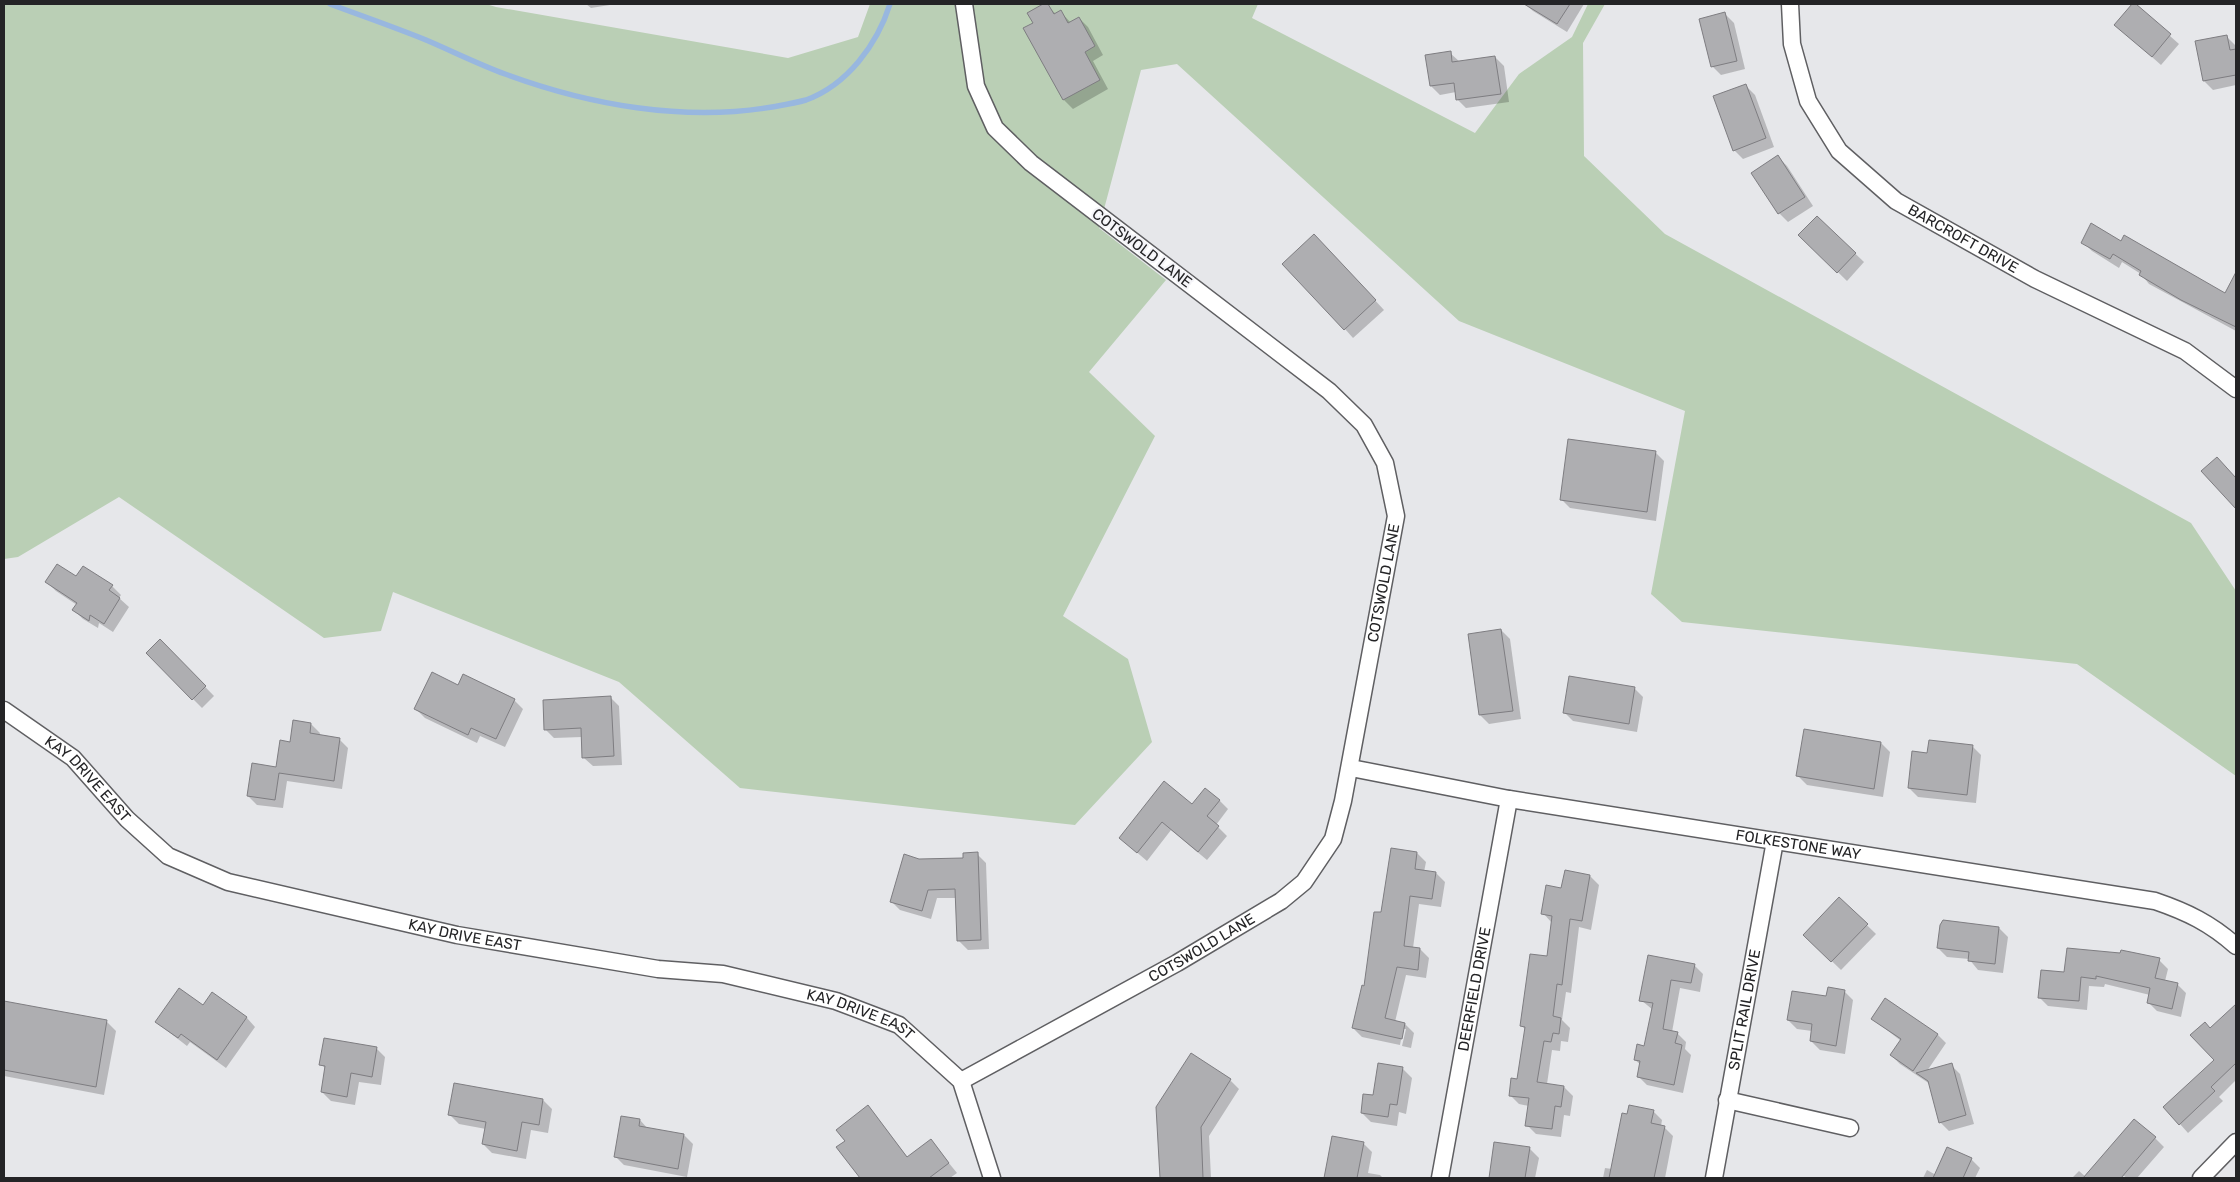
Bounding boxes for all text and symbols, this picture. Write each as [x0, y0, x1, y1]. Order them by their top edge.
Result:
street label: BARCROFT DRIVE [1905, 201, 2022, 277]
street label: COTSWOLD LANE [1089, 205, 1195, 291]
street label: COTSWOLD LANE [1364, 522, 1403, 644]
street label: KAY DRIVE EAST [41, 732, 135, 826]
street label: FOLKESTONE WAY [1734, 826, 1863, 863]
street label: COTSWOLD LANE [1145, 910, 1258, 986]
street label: KAY DRIVE EAST [407, 915, 523, 955]
street label: DEERFIELD DRIVE [1454, 926, 1495, 1053]
street label: SPLIT RAIL DRIVE [1725, 948, 1764, 1072]
street label: KAY DRIVE EAST [805, 985, 918, 1044]

